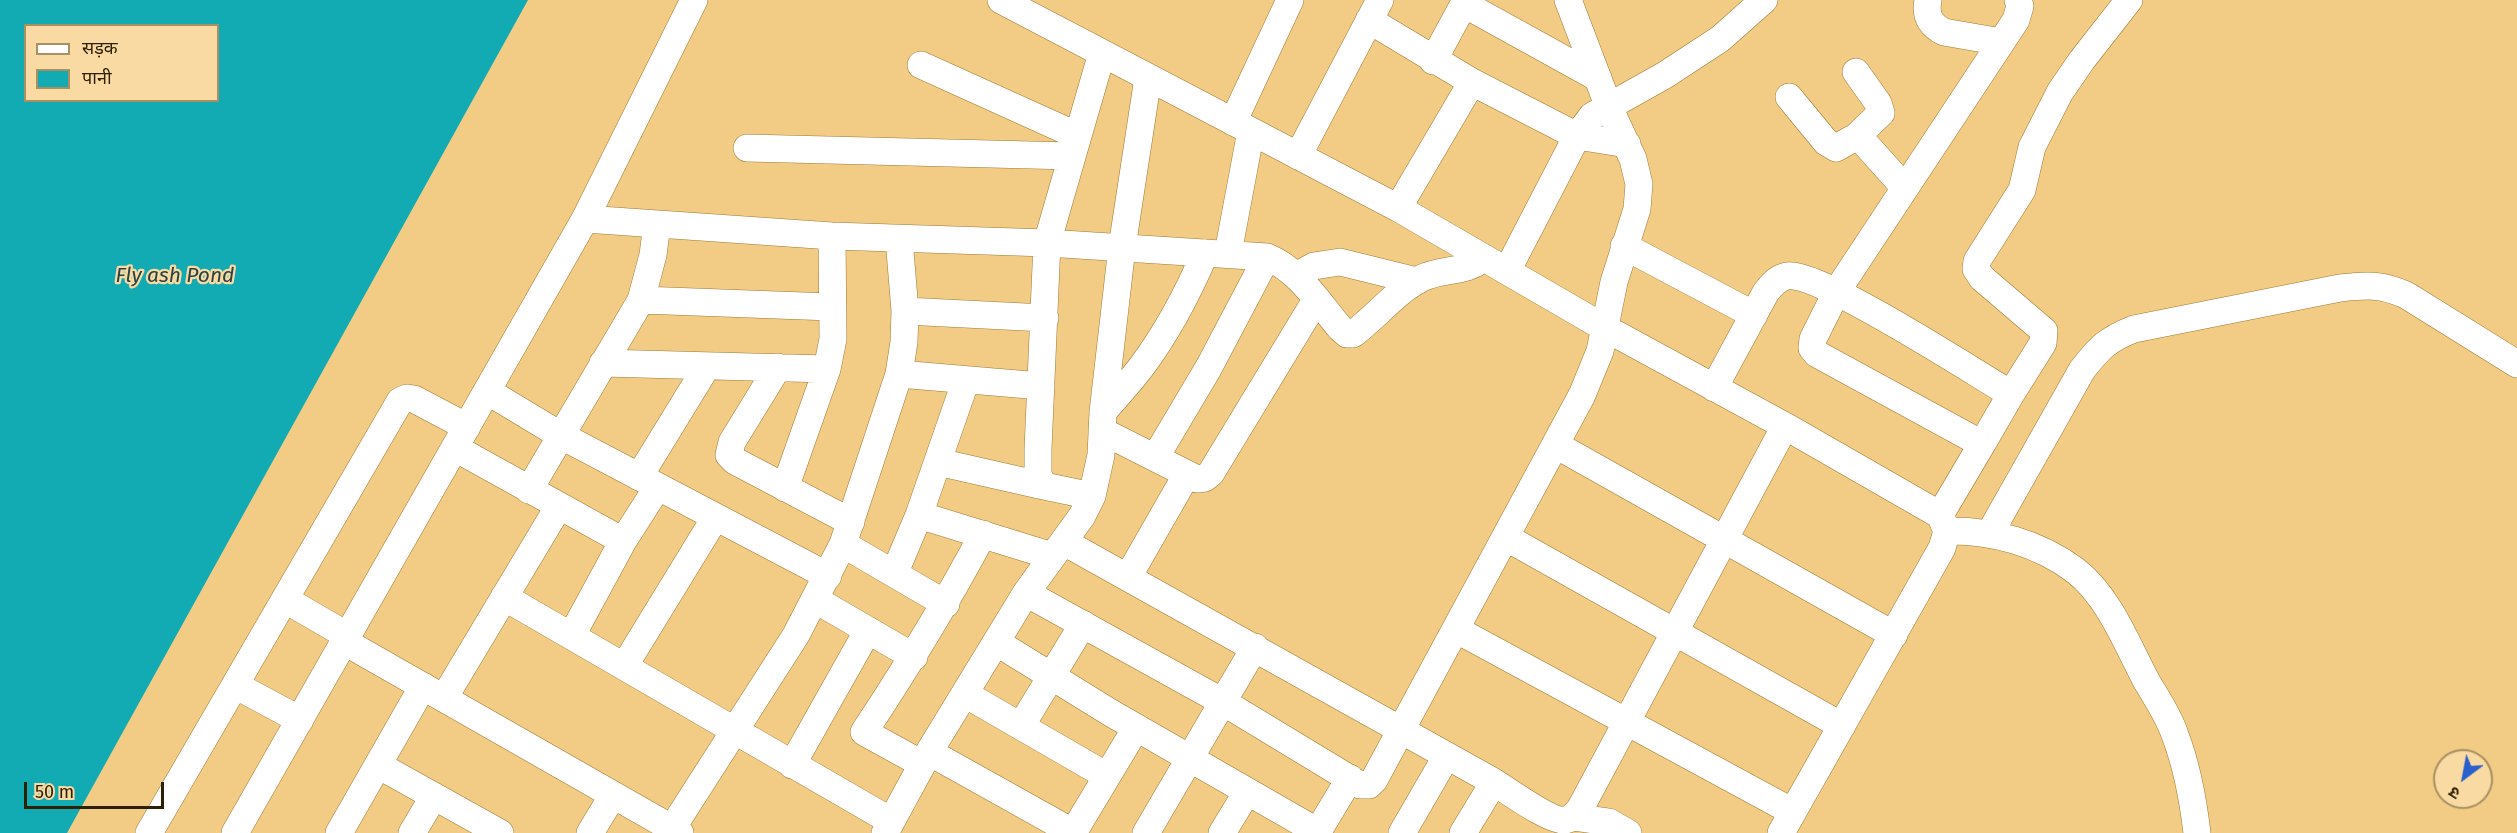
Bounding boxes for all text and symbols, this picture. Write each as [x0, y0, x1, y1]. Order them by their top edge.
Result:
legend [24, 24, 219, 102]
text: सड़क [82, 37, 118, 59]
text: पानी [82, 67, 112, 89]
water label: Fly ash Pond [116, 263, 234, 289]
north arrow [2433, 749, 2493, 809]
scale bar [27, 770, 166, 808]
text: 50 m [35, 781, 74, 803]
text: उ [2445, 782, 2463, 804]

